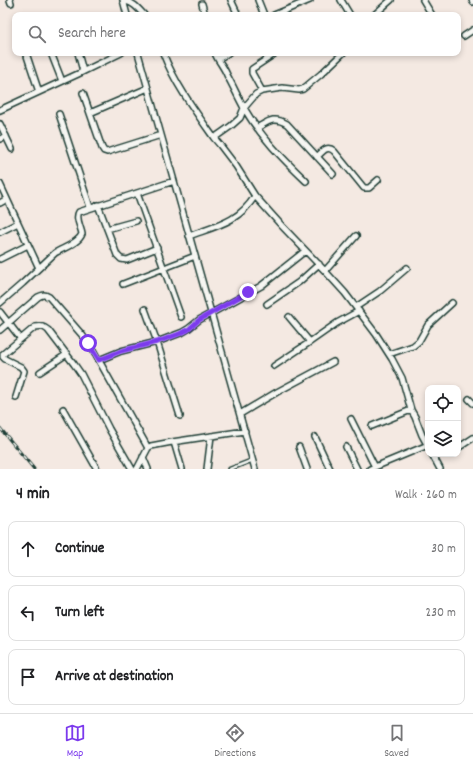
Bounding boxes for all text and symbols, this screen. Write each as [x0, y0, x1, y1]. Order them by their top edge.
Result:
search box [12, 12, 461, 56]
icon: search [26, 23, 48, 45]
text: Search here [58, 23, 126, 45]
route end [239, 283, 257, 301]
route start [79, 334, 97, 352]
map controls [425, 385, 461, 457]
button: locate [425, 385, 461, 421]
button: layers [425, 421, 461, 457]
text: 4 min [16, 483, 50, 507]
text: Walk · 260 m [395, 486, 457, 505]
icon: ahead [17, 538, 39, 560]
text: Continue [55, 538, 104, 560]
text: 30 m [431, 540, 456, 559]
icon: left [17, 602, 39, 624]
text: Turn left [55, 602, 104, 624]
text: 230 m [426, 604, 456, 623]
icon: arrive [17, 666, 39, 688]
text: Arrive at destination [55, 666, 173, 688]
tab: Map [64, 722, 86, 762]
tab: Directions [214, 722, 256, 762]
tab: Saved [384, 722, 409, 762]

